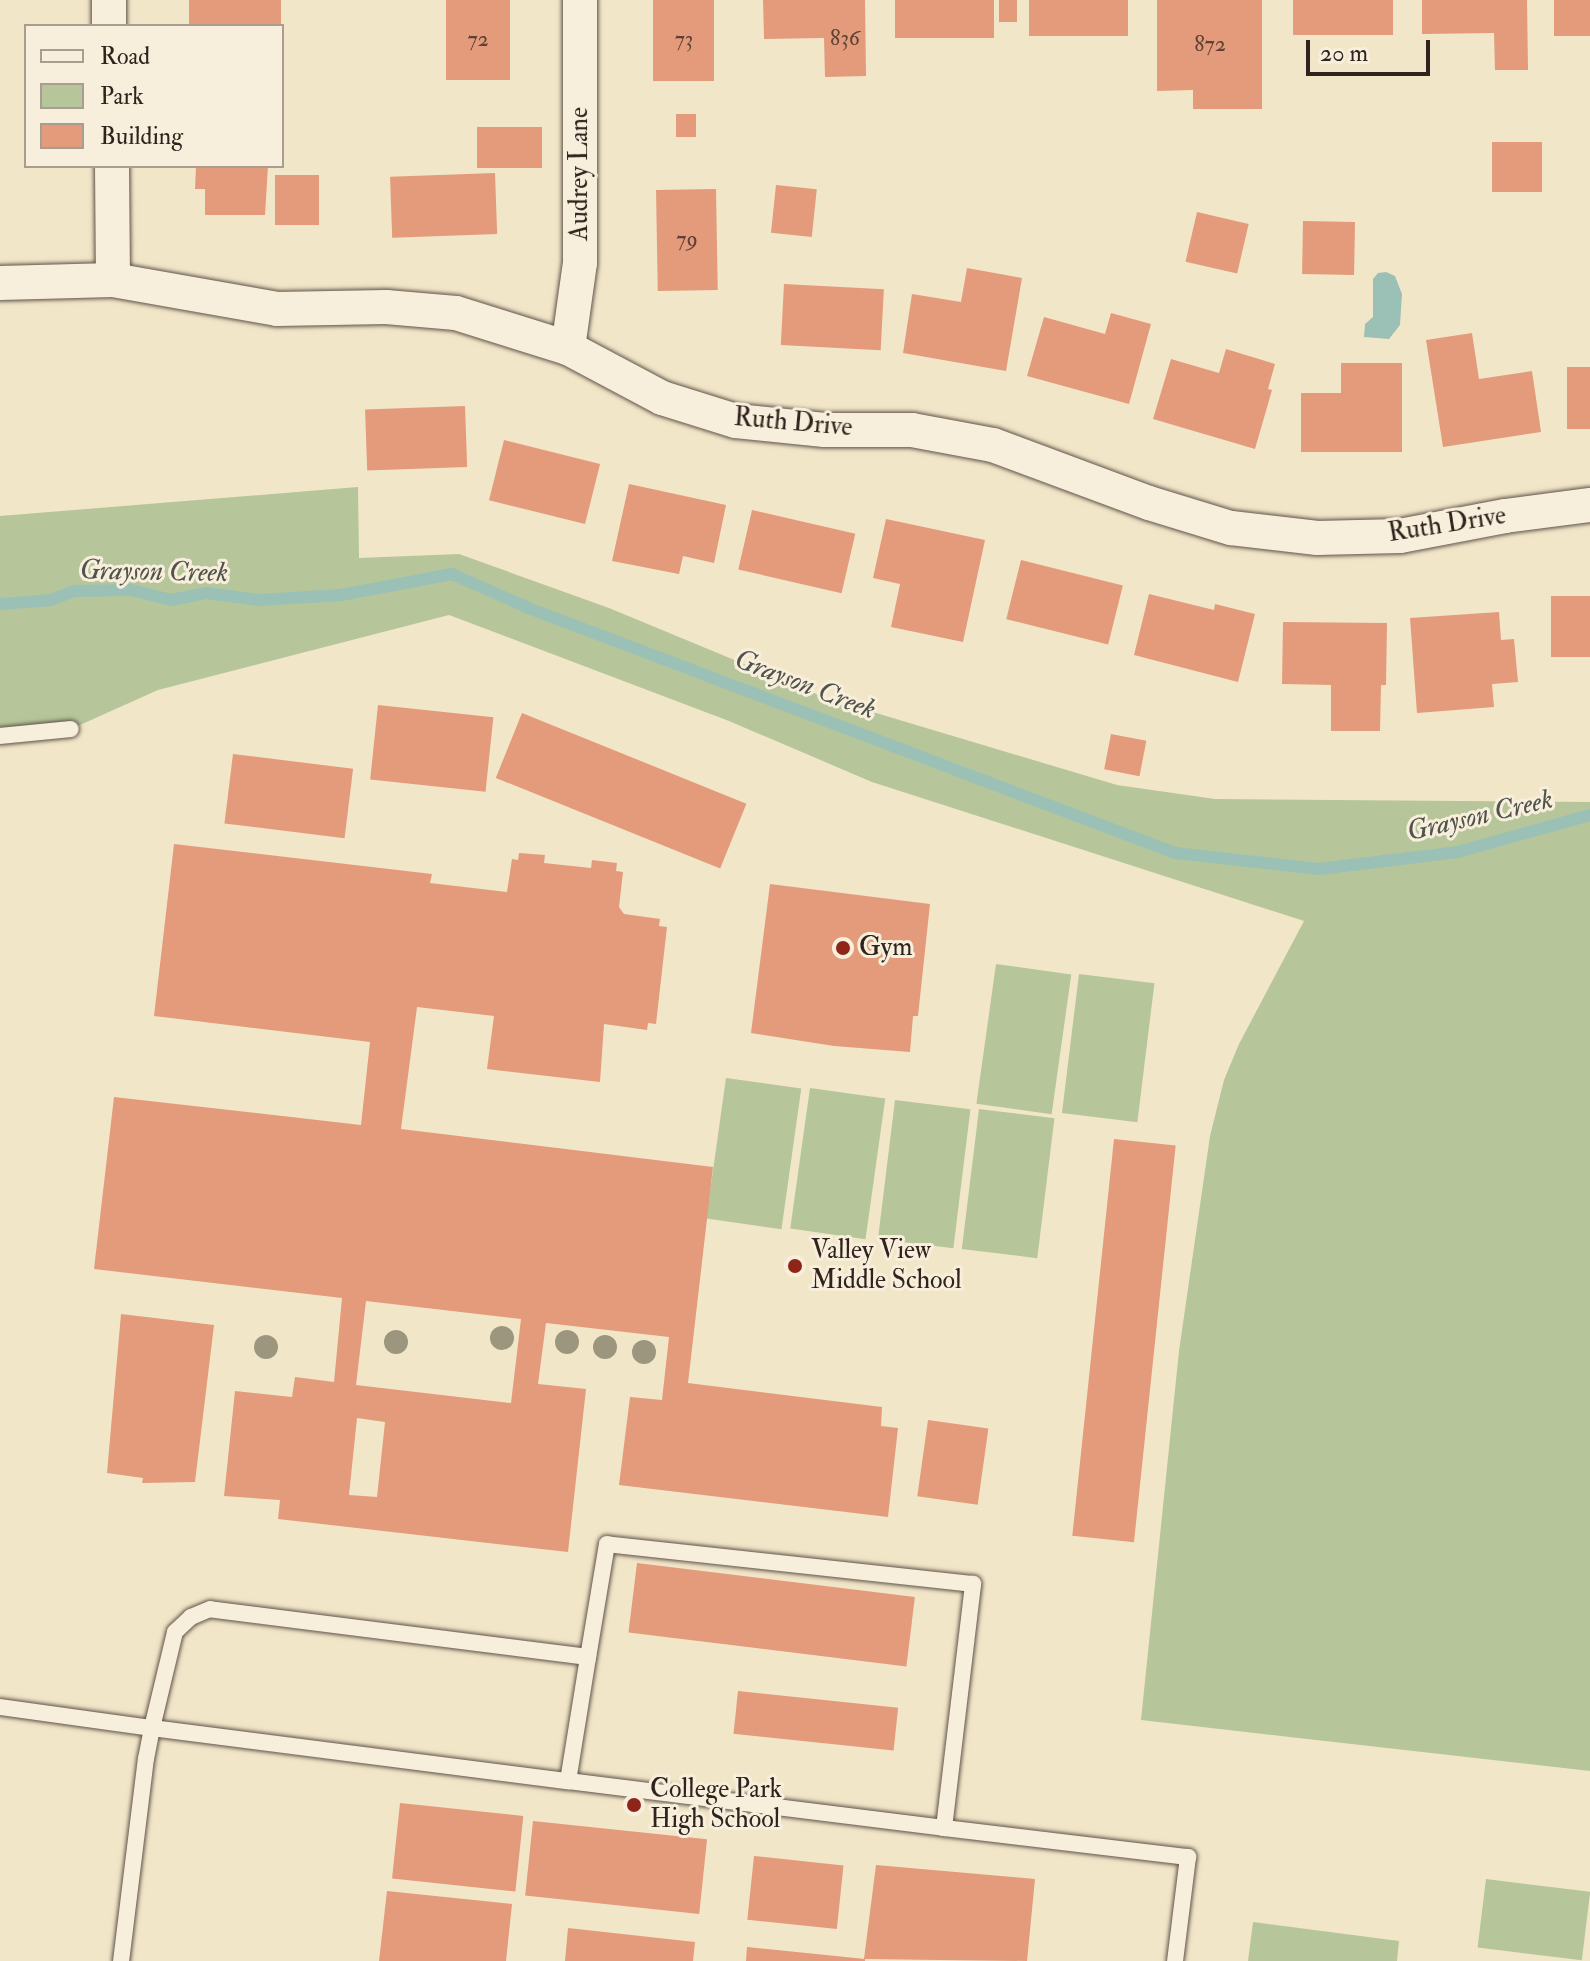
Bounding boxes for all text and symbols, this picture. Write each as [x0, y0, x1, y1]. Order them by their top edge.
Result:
legend [24, 24, 284, 168]
scale bar [1310, 24, 1434, 74]
house number: 836 [830, 26, 860, 52]
house number: 72 [467, 27, 489, 53]
house number: 73 [675, 27, 693, 53]
house number: 872 [1194, 32, 1226, 58]
text: 20 m [1320, 38, 1368, 69]
text: Road [100, 41, 150, 72]
text: Park [100, 81, 144, 112]
street label: Audrey Lane [564, 107, 596, 241]
text: Building [100, 121, 183, 152]
house number: 79 [676, 227, 698, 253]
street label: Ruth Drive [732, 402, 854, 444]
street label: Ruth Drive [1386, 500, 1508, 550]
water label: Grayson Creek [79, 554, 229, 590]
water label: Grayson Creek [730, 643, 880, 727]
water label: Grayson Creek [1404, 783, 1556, 849]
place label: Gym [859, 932, 912, 964]
marker: Gym [834, 939, 852, 957]
place label: Valley View Middle School [811, 1235, 962, 1296]
marker: Valley View Middle School [786, 1257, 804, 1275]
place label: College Park High School [650, 1774, 782, 1836]
marker: College Park High School [625, 1796, 643, 1814]

